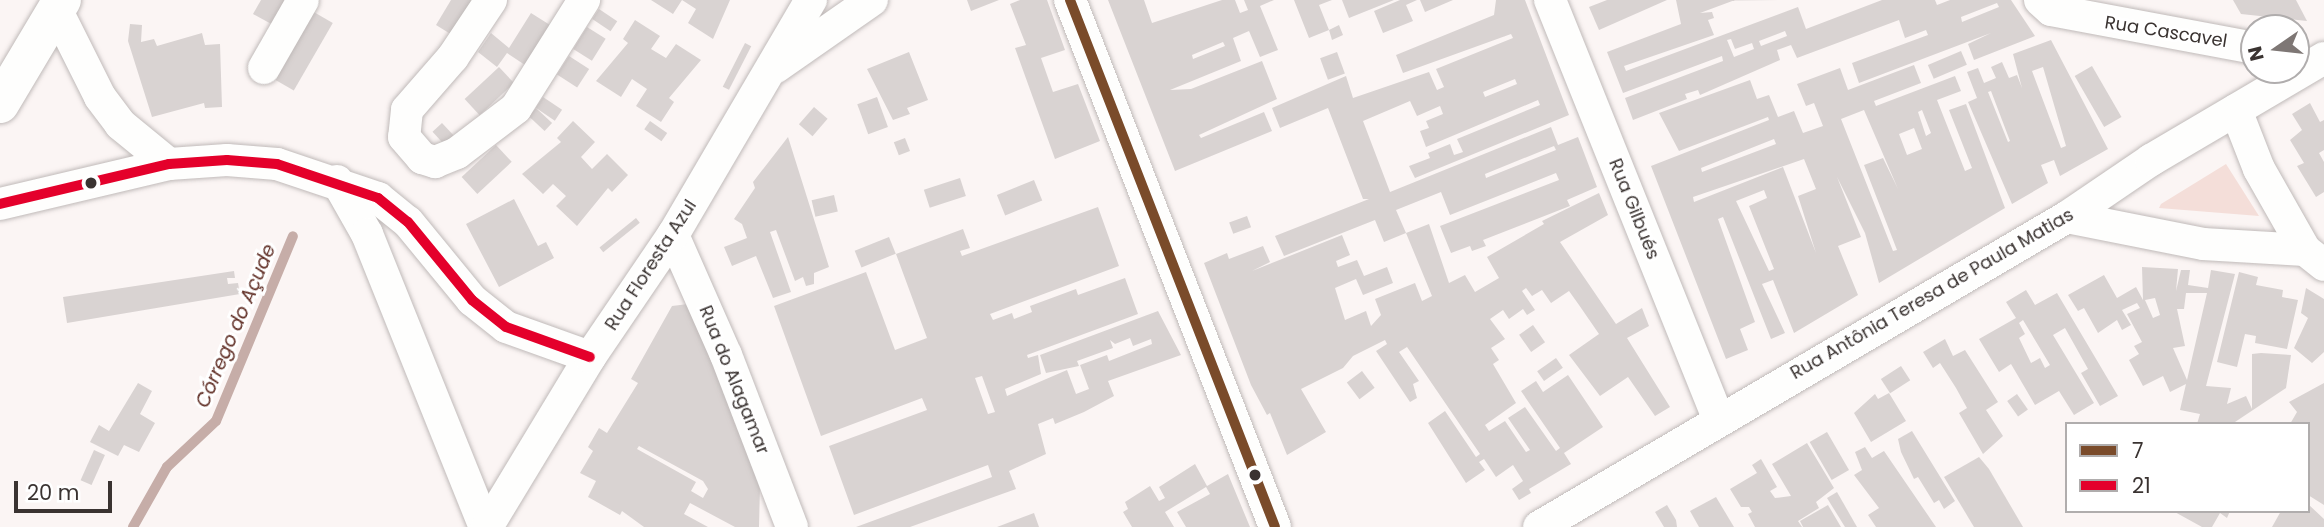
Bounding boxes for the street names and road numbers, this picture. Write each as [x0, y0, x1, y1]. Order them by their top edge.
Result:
street label: Rua Cascavel [2103, 12, 2229, 52]
street label: Rua Gilbués [1604, 156, 1664, 262]
street label: Rua Floresta Azul [601, 196, 701, 334]
street label: Rua Antônia Teresa de Paula Matias [1787, 204, 2077, 384]
street label: Rua do Alagamar [694, 303, 774, 457]

